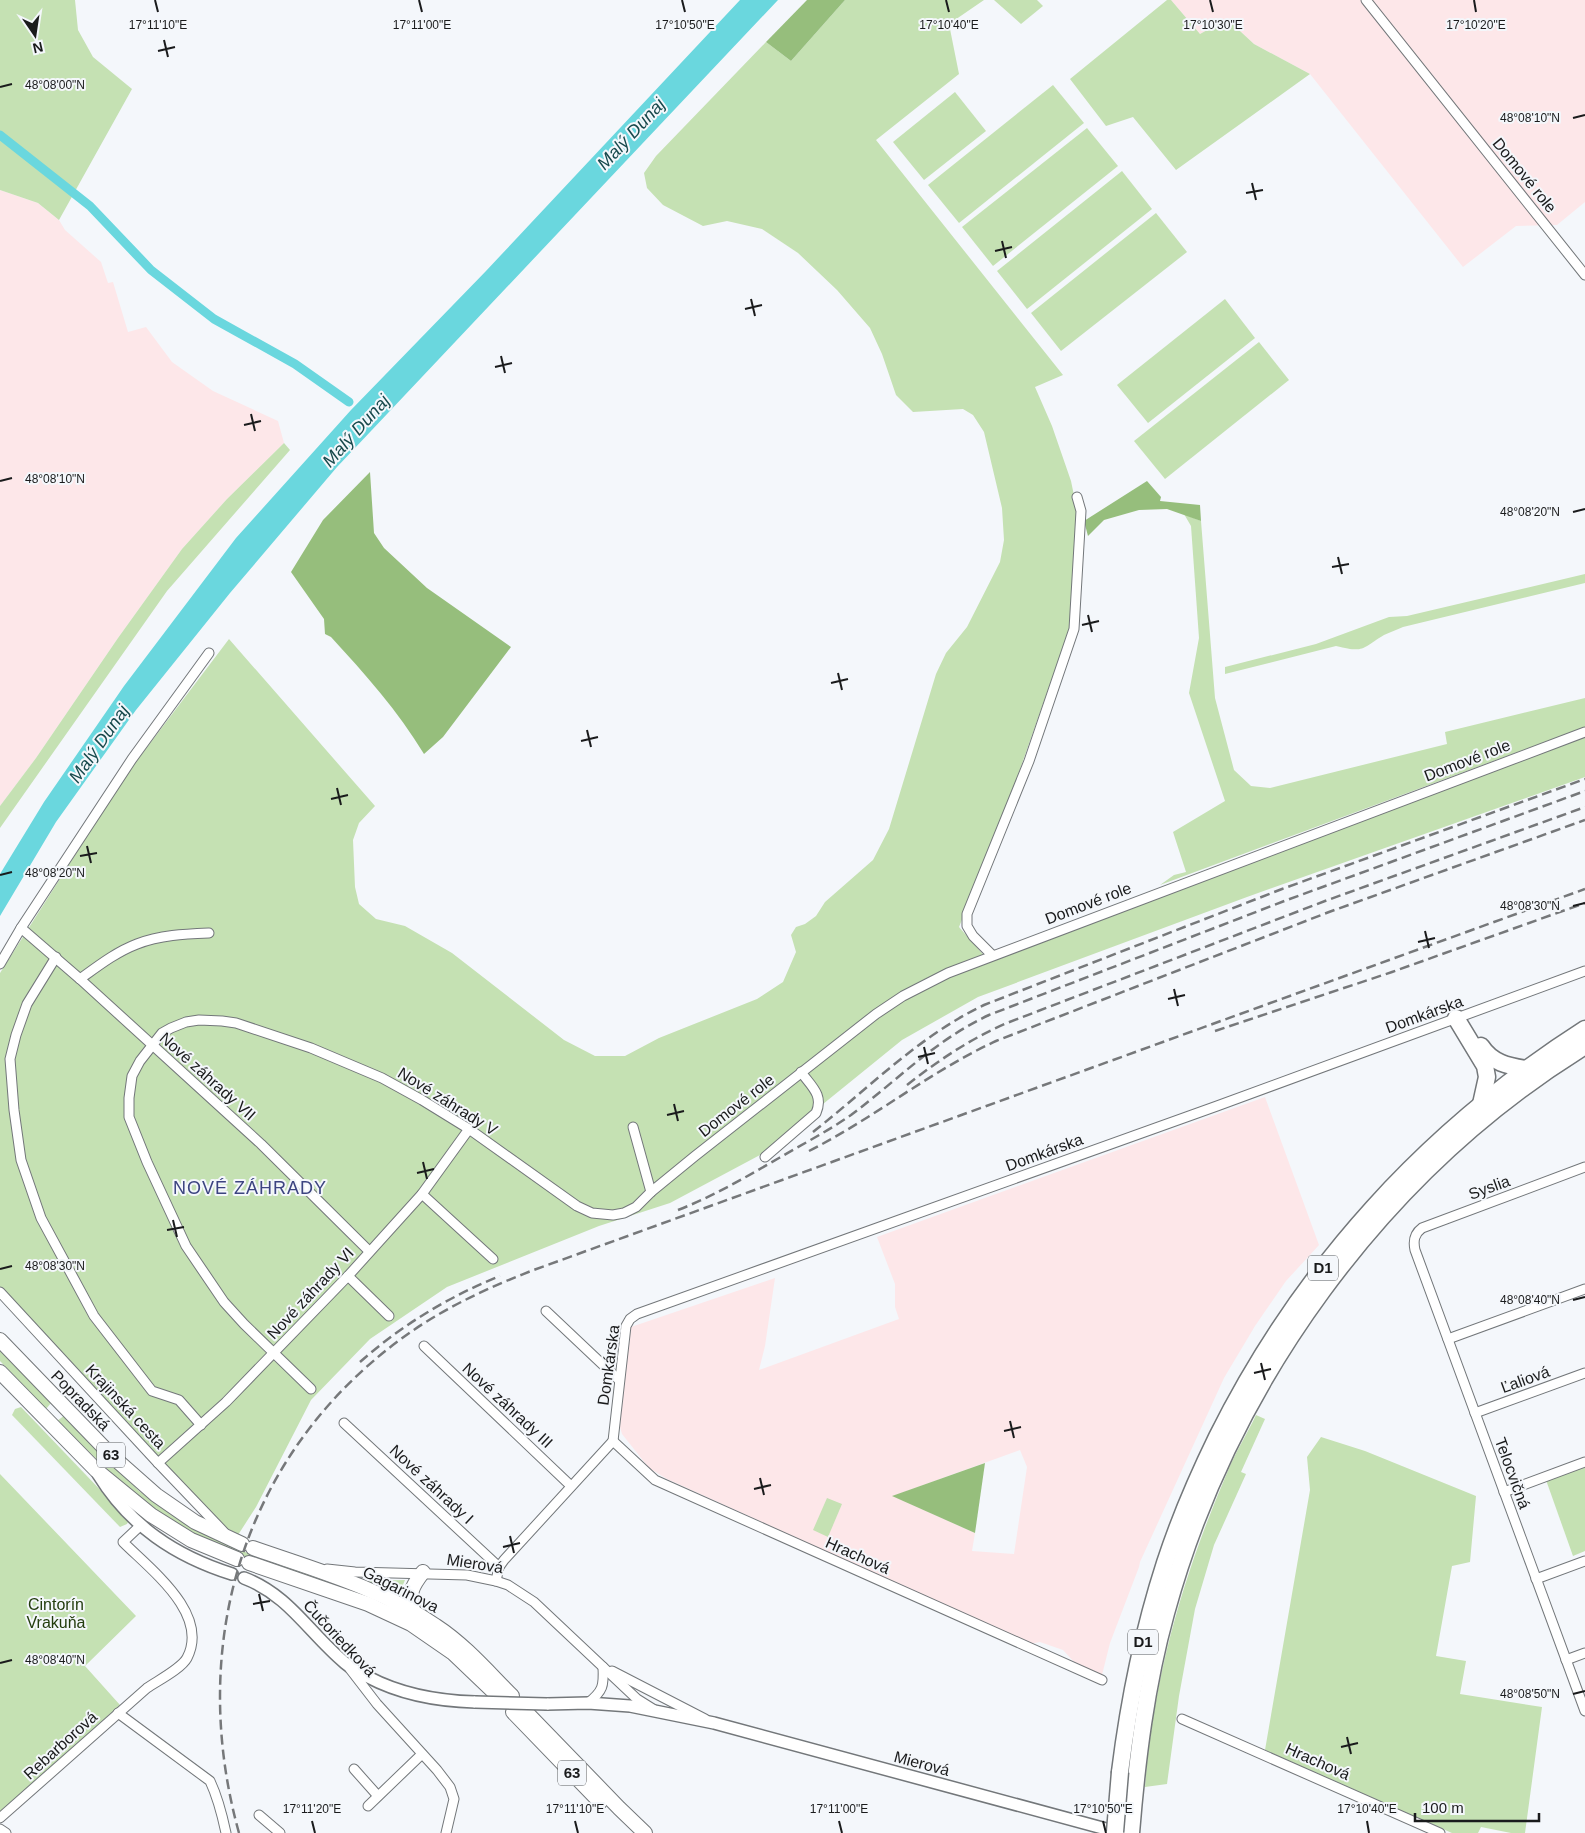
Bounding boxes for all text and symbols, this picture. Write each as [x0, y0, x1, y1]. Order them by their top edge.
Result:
north arrow [10, 10, 60, 60]
text: 17°11'10"E [129, 18, 187, 32]
text: 17°11'00"E [393, 18, 451, 32]
text: 17°10'50"E [655, 18, 715, 32]
text: 17°10'40"E [919, 18, 979, 32]
text: 17°10'30"E [1183, 18, 1243, 32]
text: 17°10'20"E [1446, 18, 1506, 32]
text: N [31, 39, 45, 57]
text: 48°08'00"N [25, 78, 85, 92]
water label: Malý Dunaj [593, 94, 670, 174]
text: 48°08'10"N [1500, 111, 1560, 125]
street label: Domové role [1489, 135, 1560, 216]
water label: Malý Dunaj [318, 390, 394, 471]
text: 48°08'10"N [25, 472, 85, 486]
text: 48°08'20"N [1500, 505, 1560, 519]
water label: Malý Dunaj [65, 701, 134, 787]
street label: Domové role [1422, 736, 1513, 785]
text: 48°08'20"N [25, 866, 85, 880]
street label: Domové role [1043, 879, 1134, 928]
text: 48°08'30"N [1500, 899, 1560, 913]
street label: Domkárska [1383, 993, 1465, 1036]
street label: Nové záhrady VII [156, 1029, 259, 1124]
street label: Nové záhrady V [395, 1064, 501, 1139]
street label: Domové role [695, 1071, 777, 1140]
street label: Domkárska [1003, 1131, 1085, 1174]
street label: Syslia [1466, 1172, 1512, 1203]
district label: NOVÉ ZÁHRADY [173, 1178, 327, 1198]
street label: Nové záhrady VI [264, 1244, 357, 1342]
road number: D1 [1308, 1256, 1338, 1280]
text: 48°08'30"N [25, 1259, 85, 1273]
text: 48°08'40"N [1500, 1293, 1560, 1307]
street label: Domkárska [594, 1324, 623, 1406]
street label: Nové záhrady III [459, 1359, 556, 1451]
street label: Krajinská cesta [82, 1361, 169, 1452]
street label: Ľaliová [1498, 1363, 1552, 1396]
street label: Popradská [48, 1367, 113, 1434]
street label: Telocvičná [1492, 1435, 1533, 1511]
street label: Nové záhrady I [387, 1441, 477, 1527]
road number: 63 [97, 1442, 125, 1468]
street label: Hrachová [823, 1534, 893, 1577]
street label: Mierová [445, 1551, 504, 1576]
street label: Gagarinova [360, 1563, 442, 1616]
park label: Cintorín Vrakuňa [27, 1596, 86, 1631]
street label: Čučoriedková [300, 1596, 380, 1680]
road number: D1 [1128, 1630, 1158, 1654]
text: 48°08'40"N [25, 1653, 85, 1667]
text: 48°08'50"N [1500, 1687, 1560, 1701]
street label: Rebarborová [20, 1708, 100, 1783]
street label: Hrachová [1283, 1740, 1353, 1783]
street label: Mierová [892, 1748, 952, 1779]
road number: 63 [558, 1760, 586, 1786]
scale bar [1415, 1790, 1539, 1822]
text: 100 m [1422, 1799, 1464, 1816]
text: 17°11'20"E [283, 1802, 341, 1816]
text: 17°11'10"E [546, 1802, 604, 1816]
text: 17°11'00"E [810, 1802, 868, 1816]
text: 17°10'50"E [1073, 1802, 1133, 1816]
text: 17°10'40"E [1337, 1802, 1397, 1816]

